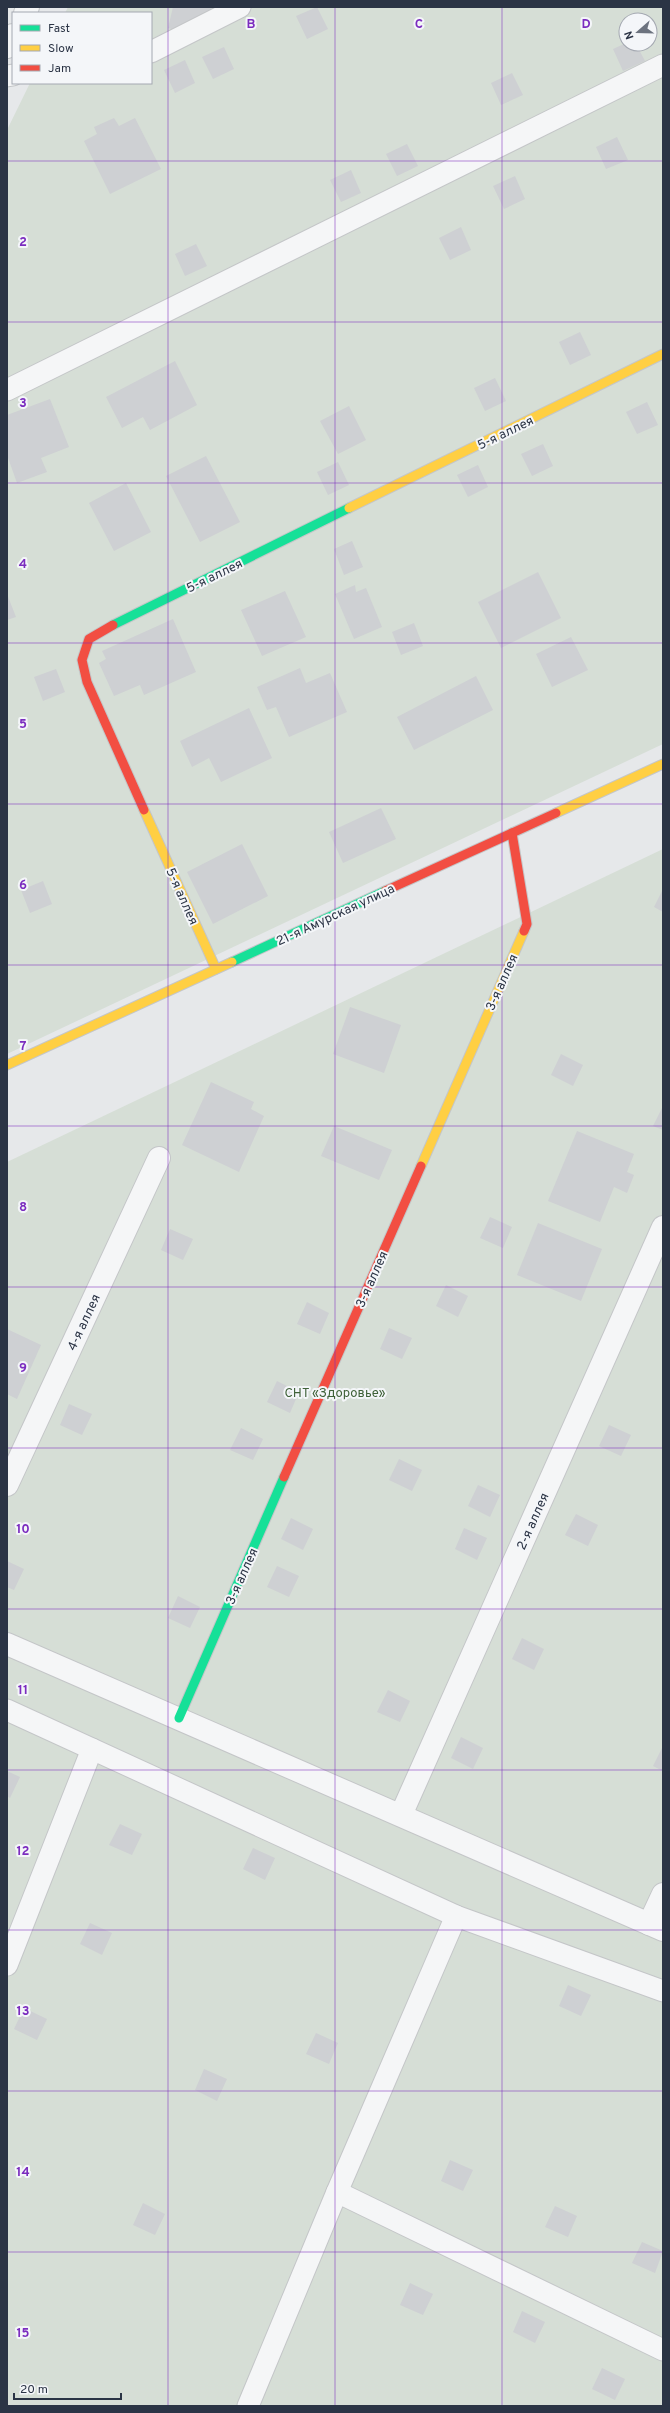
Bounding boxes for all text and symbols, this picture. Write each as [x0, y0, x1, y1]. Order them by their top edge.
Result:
legend [12, 12, 152, 84]
north arrow [618, 12, 658, 52]
text: B [247, 17, 256, 33]
text: C [415, 17, 423, 33]
text: D [581, 17, 591, 33]
text: Fast [48, 21, 70, 37]
text: N [622, 29, 637, 41]
text: Slow [48, 41, 74, 57]
text: Jam [48, 61, 71, 77]
text: 2 [19, 235, 27, 251]
text: 3 [19, 396, 27, 412]
street label: 5-я аллея [475, 413, 537, 454]
street label: 5-я аллея [184, 556, 246, 597]
text: 4 [19, 557, 27, 573]
text: 5 [19, 717, 27, 733]
street label: 5-я аллея [162, 866, 201, 928]
text: 6 [19, 878, 27, 894]
street label: 21-я Амурская улица [274, 881, 398, 950]
street label: 3-я аллея [483, 952, 522, 1014]
text: 7 [20, 1039, 27, 1055]
text: 8 [19, 1200, 27, 1216]
street label: 3-я аллея [353, 1249, 392, 1311]
street label: 4-я аллея [65, 1292, 105, 1354]
text: 9 [19, 1361, 27, 1377]
park label: СНТ «Здоровье» [285, 1386, 386, 1402]
street label: 2-я аллея [514, 1491, 553, 1553]
text: 10 [16, 1522, 30, 1538]
street label: 3-я аллея [223, 1546, 262, 1608]
text: 11 [18, 1683, 28, 1699]
text: 12 [16, 1844, 30, 1860]
text: 13 [17, 2004, 30, 2020]
text: 14 [16, 2165, 30, 2181]
text: 15 [16, 2326, 30, 2342]
scale bar [14, 2375, 121, 2401]
text: 20 m [20, 2382, 48, 2398]

